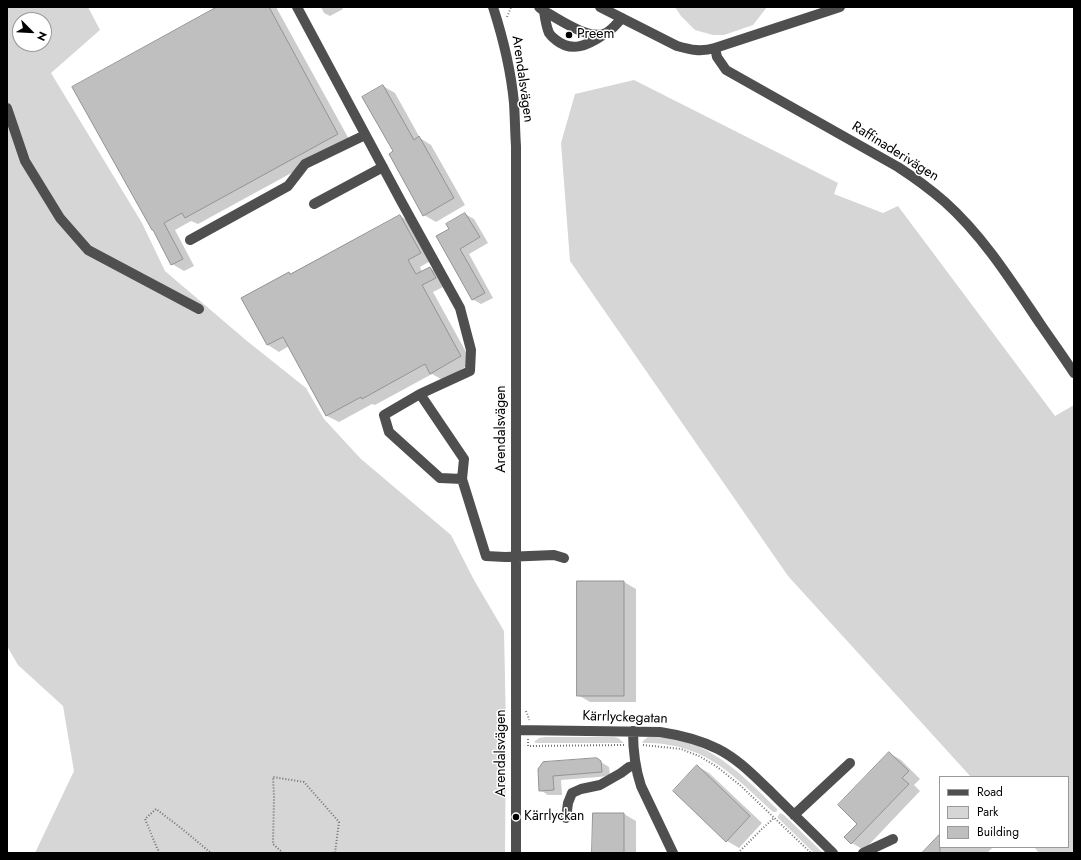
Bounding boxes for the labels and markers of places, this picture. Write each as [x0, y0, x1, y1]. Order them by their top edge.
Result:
place label: Preem [577, 27, 614, 43]
marker: Preem [564, 30, 574, 40]
place label: Kärrlyckan [524, 809, 584, 825]
marker: Kärrlyckan [511, 812, 521, 822]

